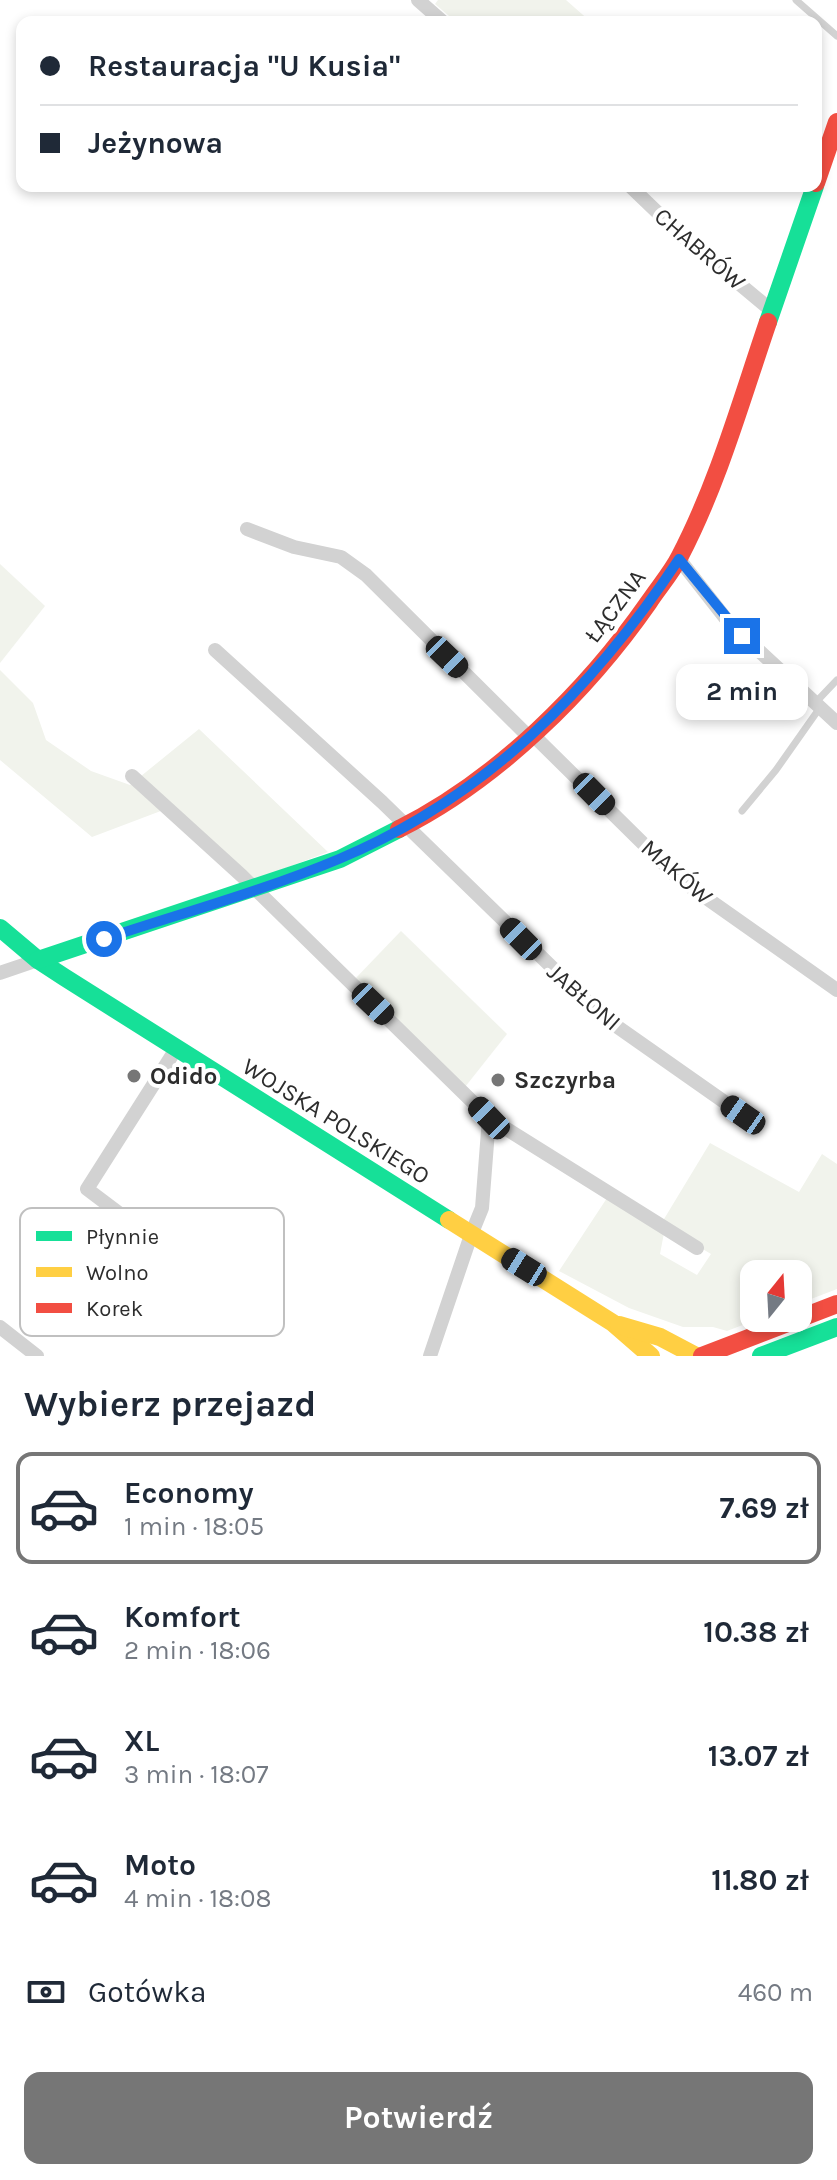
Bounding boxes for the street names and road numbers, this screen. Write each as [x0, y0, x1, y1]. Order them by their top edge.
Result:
street label: CHABRÓW [649, 202, 752, 296]
street label: ŁĄCZNA [579, 564, 652, 648]
street label: MAKÓW [635, 833, 719, 911]
street label: JABŁONI [542, 957, 626, 1037]
street label: WOJSKA POLSKIEGO [237, 1052, 435, 1190]

